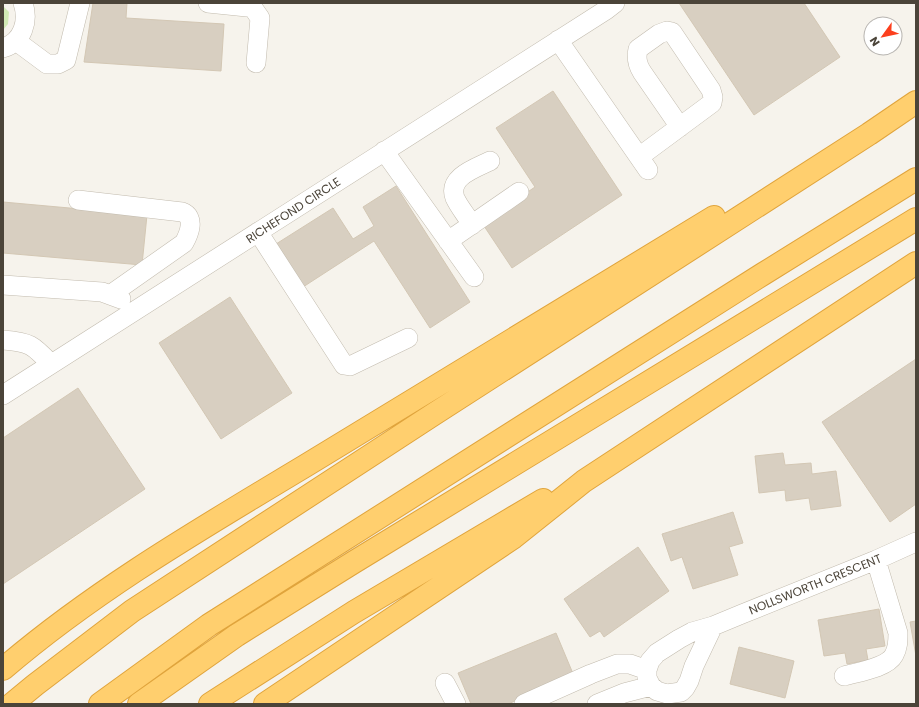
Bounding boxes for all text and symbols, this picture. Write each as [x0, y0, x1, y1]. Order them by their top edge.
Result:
north arrow [863, 16, 903, 56]
text: N [866, 34, 884, 49]
street label: RICHEFOND CIRCLE [242, 173, 344, 247]
street label: NOLLSWORTH CRESCENT [746, 549, 884, 618]

